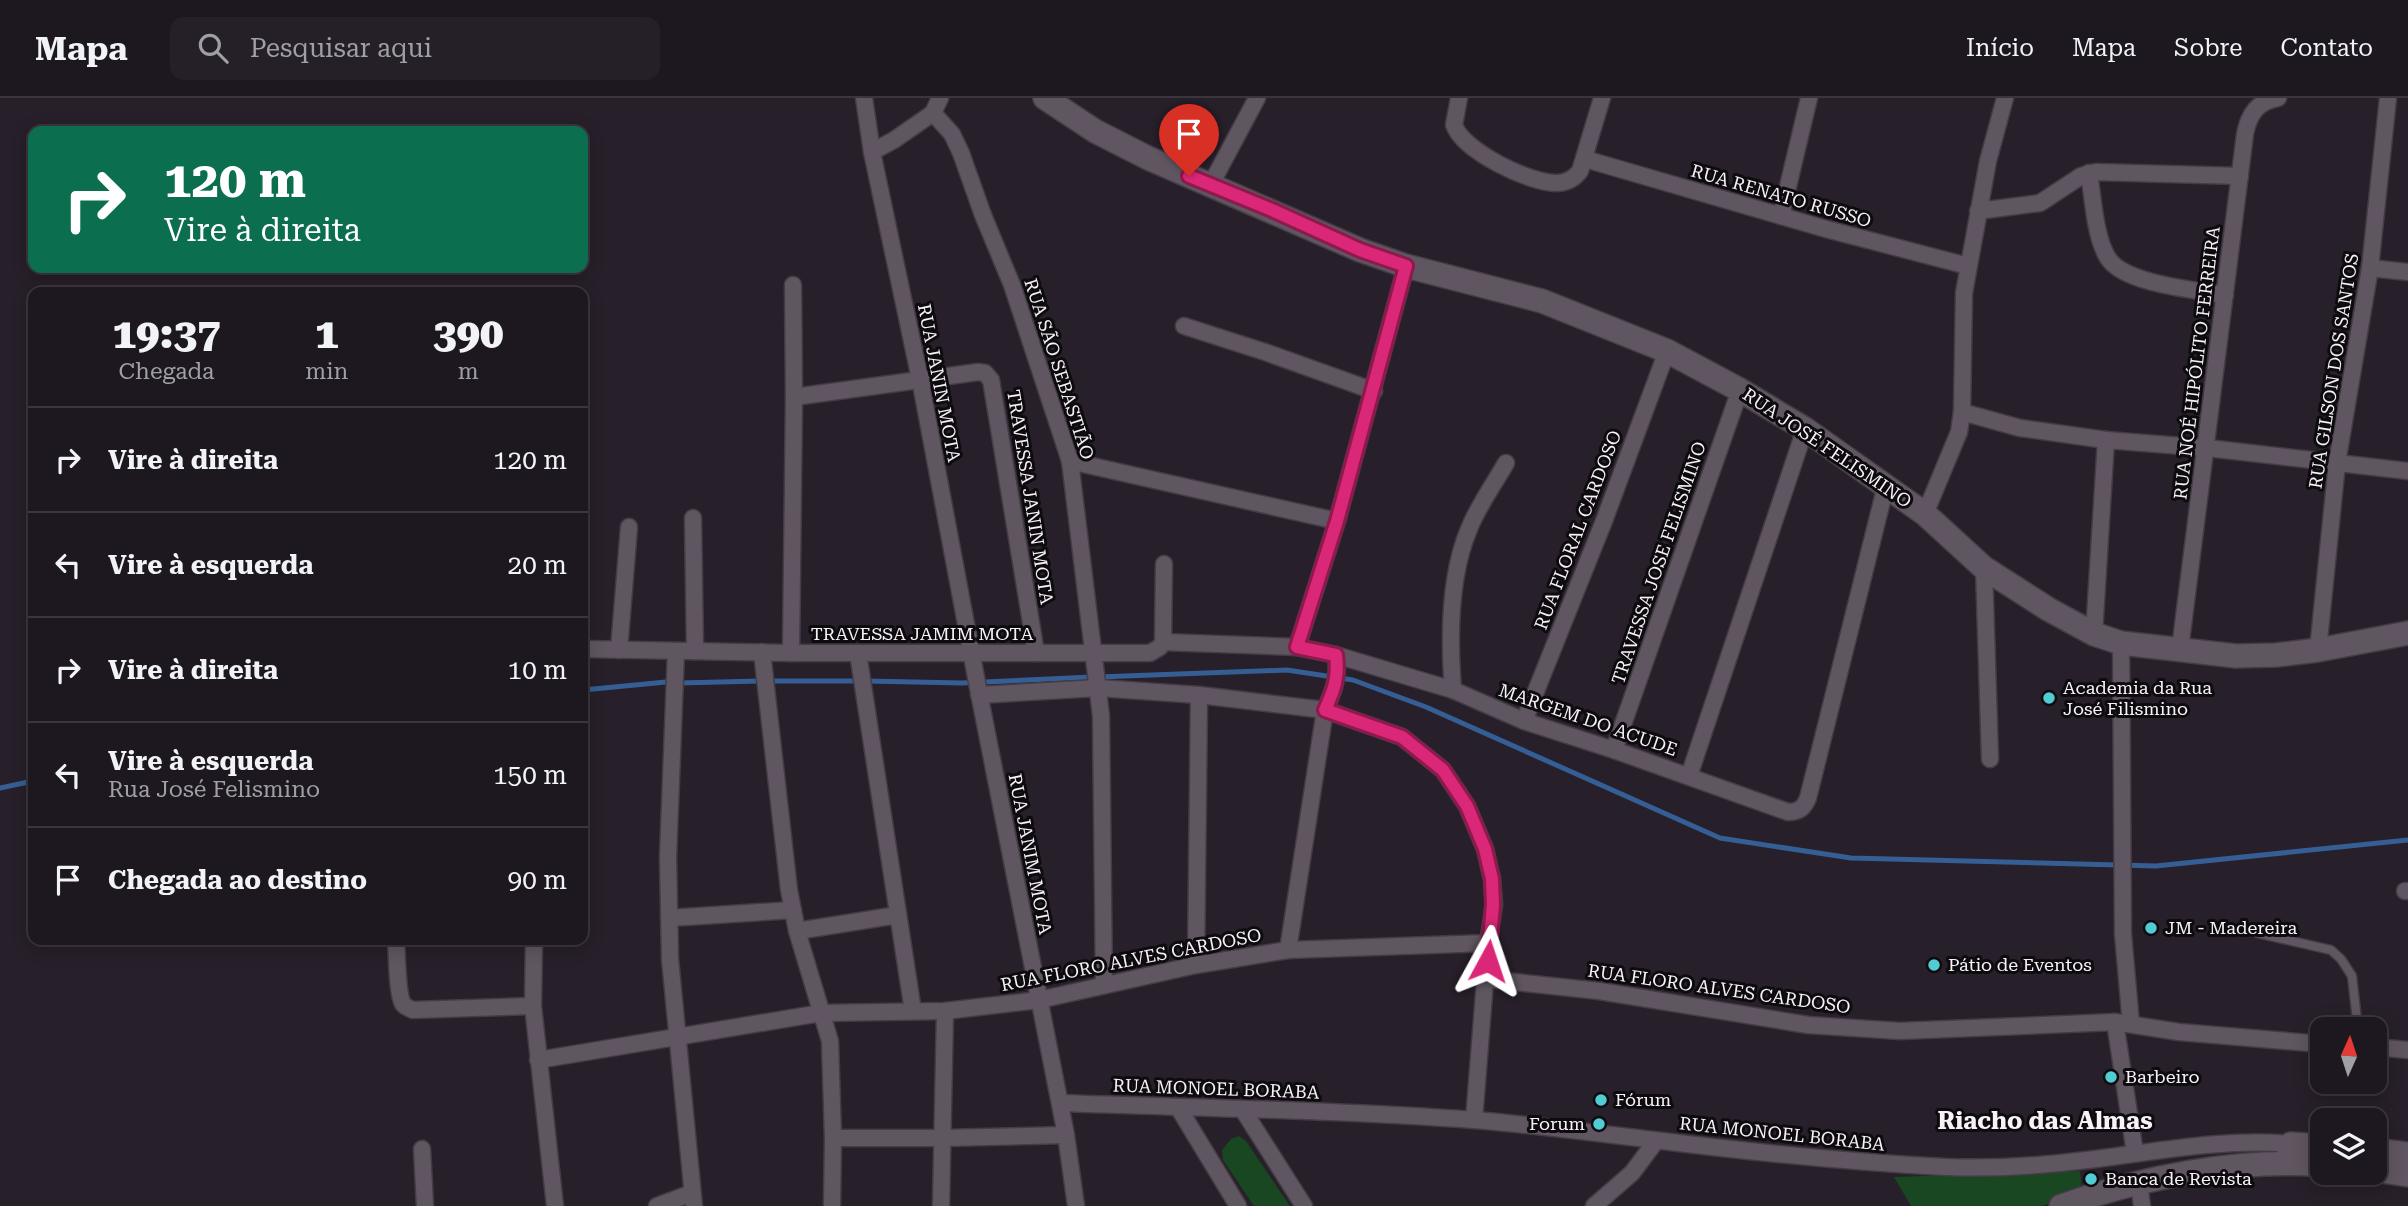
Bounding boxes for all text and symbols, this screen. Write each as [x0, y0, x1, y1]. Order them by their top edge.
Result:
search box [170, 17, 660, 80]
text: Mapa [35, 29, 128, 68]
icon: search [194, 29, 232, 67]
text: Pesquisar aqui [250, 33, 432, 63]
text: Início [1966, 34, 2034, 62]
text: Mapa [2072, 34, 2136, 62]
text: Sobre [2174, 34, 2242, 62]
text: Contato [2280, 34, 2373, 62]
pin [1159, 104, 1219, 176]
icon: arrive [1170, 115, 1208, 153]
text: 120 m [164, 152, 306, 209]
icon: right [49, 154, 140, 245]
street label: RUA RENATO RUSSO [1689, 160, 1874, 231]
text: Vire à direita [164, 211, 361, 249]
street label: RUA NOÉ HIPÓLITO FERREIRA [2169, 225, 2224, 501]
street label: RUA GILSON DOS SANTOS [2305, 252, 2363, 490]
street label: RUA SÃO SEBASTIÃO [1020, 276, 1099, 462]
street label: RUA JANIN MOTA [914, 302, 965, 464]
text: 19:37 [113, 309, 221, 358]
text: 1 [315, 309, 339, 358]
text: 390 [433, 309, 503, 358]
text: Chegada [119, 358, 215, 385]
text: min [305, 358, 348, 385]
text: m [458, 358, 479, 385]
street label: RUA JOSÉ FELISMINO [1739, 383, 1916, 512]
street label: TRAVESSA JANIN MOTA [1003, 388, 1058, 606]
street label: RUA FLORAL CARDOSO [1530, 427, 1625, 632]
street label: TRAVESSA JOSE FELISMINO [1607, 439, 1710, 687]
icon: right [49, 441, 87, 479]
text: Vire à direita [108, 445, 278, 475]
text: 120 m [493, 445, 567, 475]
icon: left [49, 546, 87, 584]
text: Vire à esquerda [108, 550, 313, 580]
text: 20 m [508, 550, 567, 580]
street label: TRAVESSA JAMIM MOTA [811, 623, 1034, 644]
icon: right [49, 651, 87, 689]
text: Vire à direita [108, 655, 278, 685]
text: 10 m [508, 655, 567, 685]
place label: Academia da Rua José Filismino [2063, 677, 2212, 719]
street label: MARGEM DO ACUDE [1496, 679, 1680, 760]
marker: Academia da Rua José Filismino [2041, 690, 2057, 706]
text: Vire à esquerda [108, 746, 313, 776]
icon: left [49, 756, 87, 794]
text: 150 m [493, 760, 567, 790]
street label: RUA JANIM MOTA [1005, 772, 1056, 936]
text: Rua José Felismino [108, 776, 320, 803]
icon: arrive [49, 861, 87, 899]
text: Chegada ao destino [108, 865, 367, 895]
text: 90 m [508, 865, 567, 895]
place label: JM - Madereira [2165, 917, 2297, 938]
marker: JM - Madereira [2143, 920, 2159, 936]
street label: RUA FLORO ALVES CARDOSO [999, 924, 1263, 995]
position arrow [1451, 924, 1525, 998]
place label: Pátio de Eventos [1948, 954, 2092, 975]
marker: Pátio de Eventos [1926, 957, 1942, 973]
street label: RUA FLORO ALVES CARDOSO [1586, 960, 1852, 1017]
north arrow [2310, 1017, 2387, 1094]
map controls [2310, 1017, 2387, 1185]
place label: Barbeiro [2125, 1066, 2200, 1087]
marker: Barbeiro [2103, 1069, 2119, 1085]
street label: RUA MONOEL BORABA [1112, 1074, 1320, 1103]
place label: Fórum [1615, 1089, 1671, 1110]
marker: Fórum [1593, 1092, 1609, 1108]
district label: Riacho das Almas [1937, 1107, 2153, 1135]
button: layers [2310, 1108, 2387, 1185]
street label: RUA MONOEL BORABA [1678, 1112, 1886, 1155]
place label: Forum [1529, 1113, 1585, 1134]
marker: Forum [1591, 1116, 1607, 1132]
place label: Banca de Revista [2105, 1168, 2252, 1189]
marker: Banca de Revista [2083, 1171, 2099, 1187]

